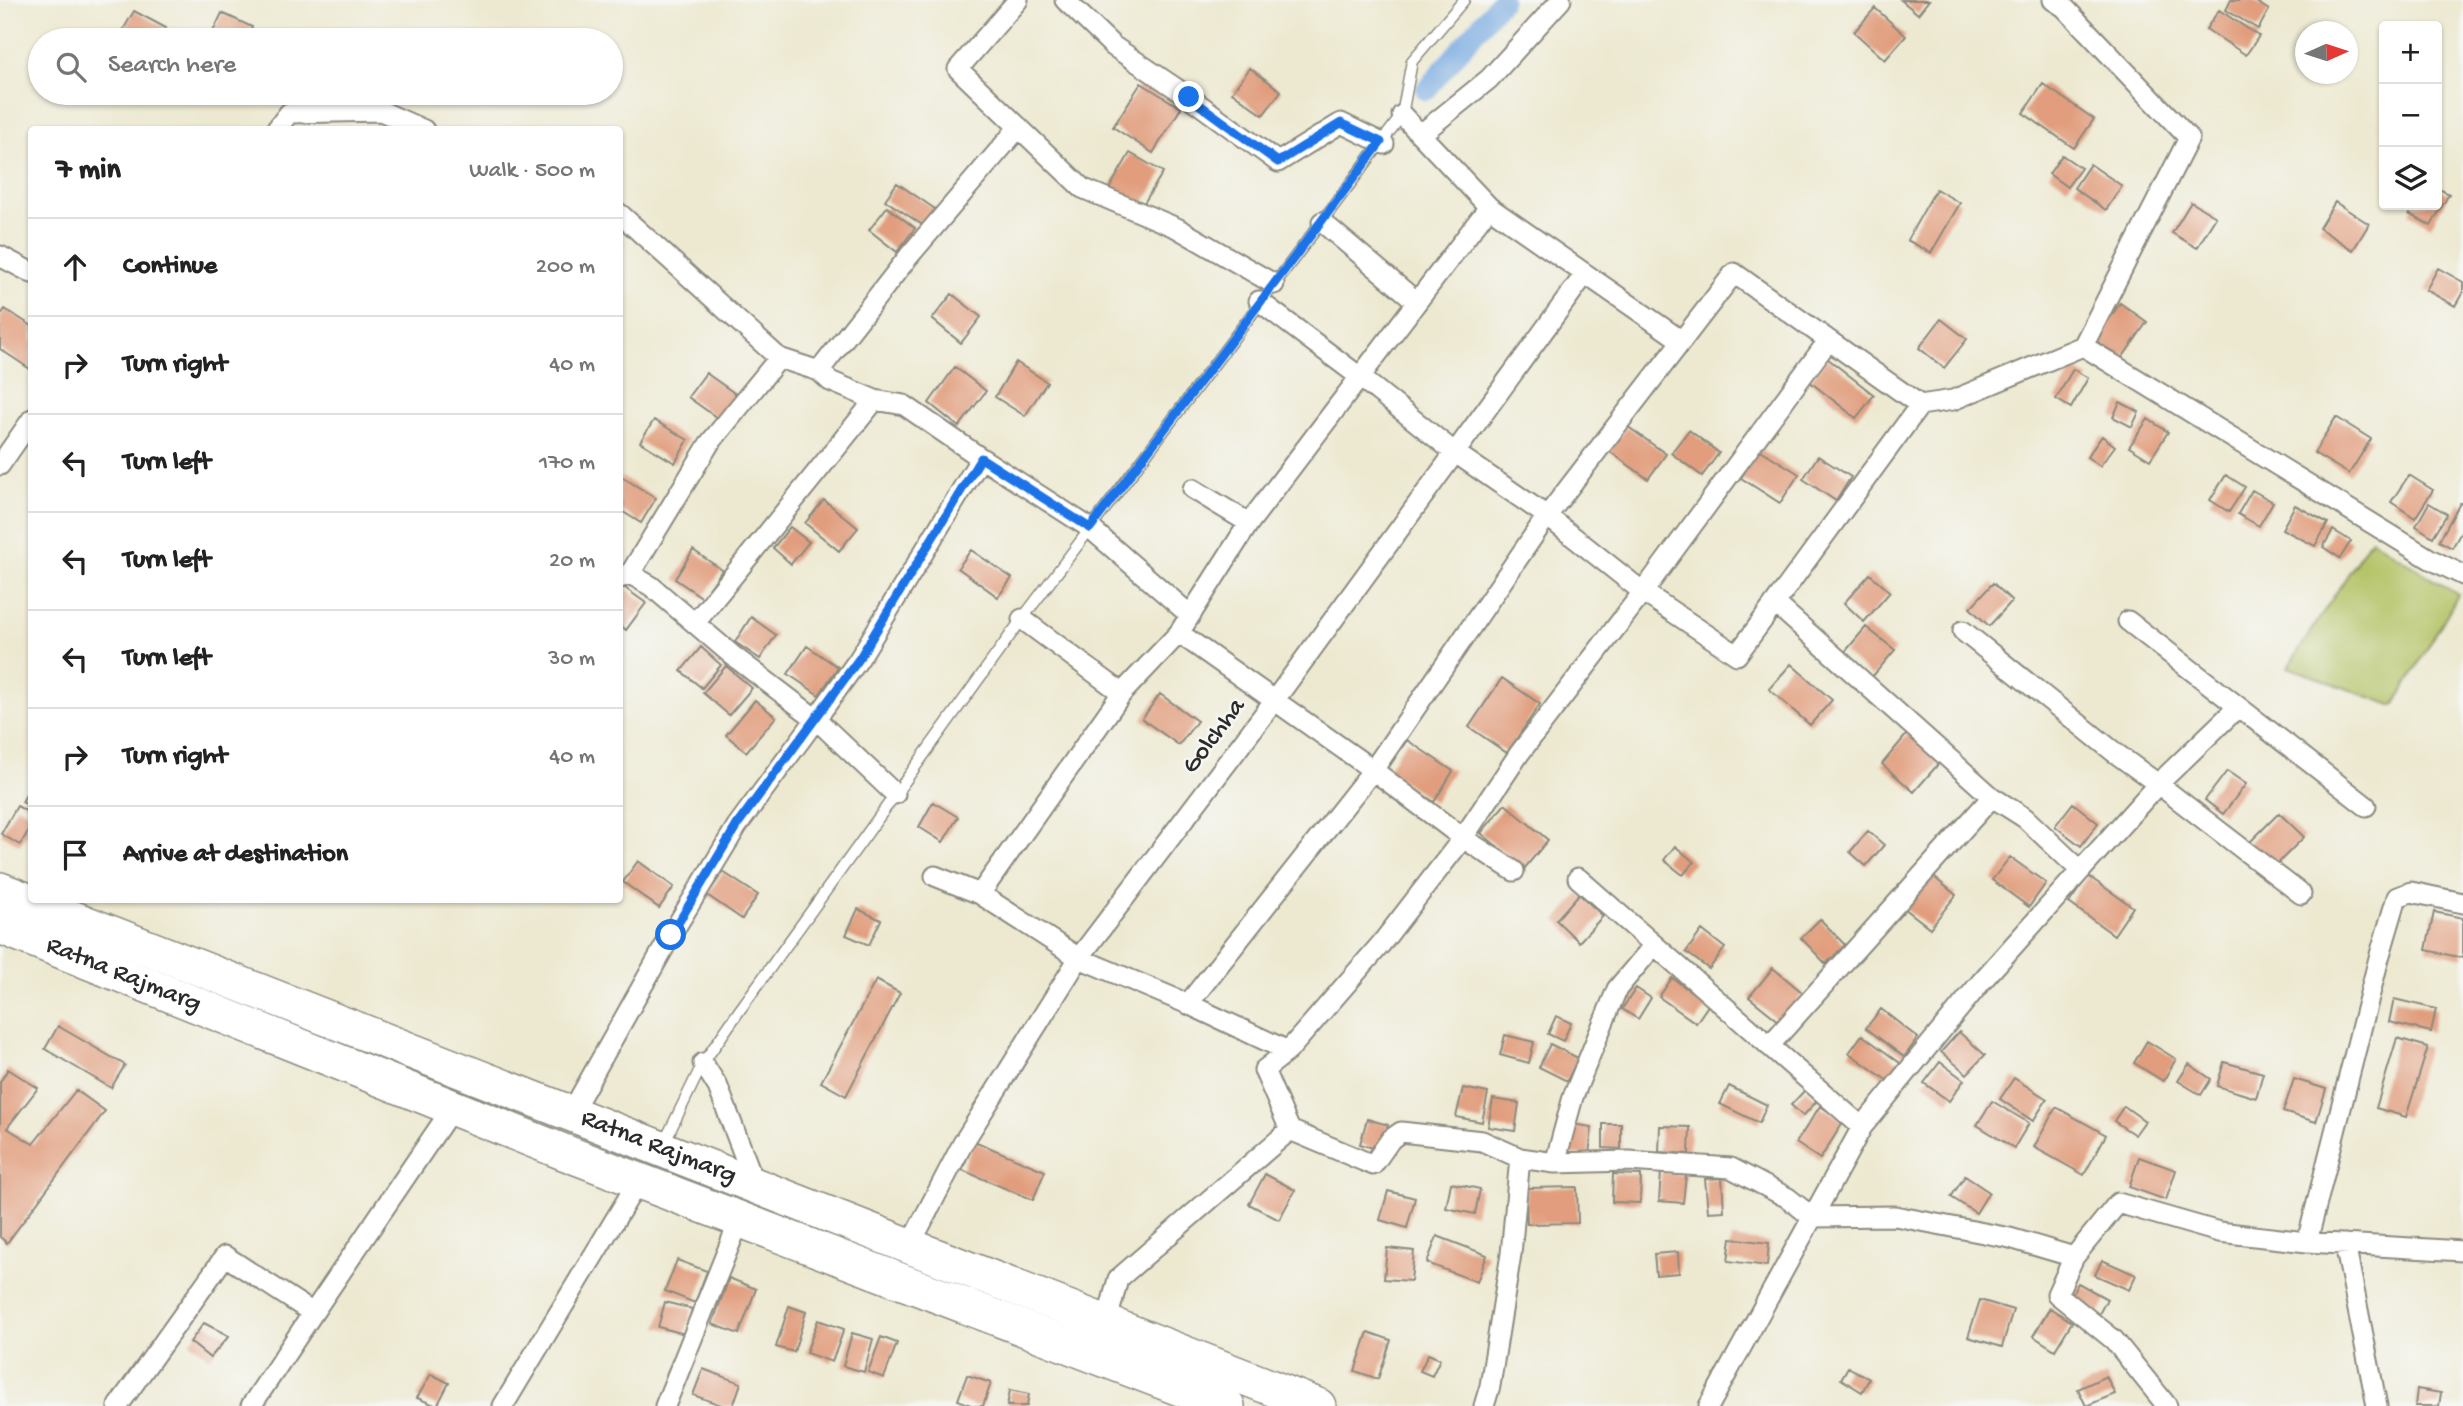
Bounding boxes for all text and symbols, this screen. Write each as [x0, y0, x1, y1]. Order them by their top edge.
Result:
north arrow [2295, 21, 2358, 84]
map controls [2379, 21, 2442, 210]
button: + [2379, 21, 2442, 84]
search box [28, 28, 623, 105]
icon: search [52, 48, 90, 86]
text: Search here [108, 51, 236, 82]
route end [1173, 81, 1204, 112]
button: − [2379, 84, 2442, 147]
button: layers [2379, 147, 2442, 210]
text: 7 min [56, 154, 121, 189]
text: Walk · 500 m [469, 158, 595, 185]
icon: ahead [56, 248, 94, 286]
text: Continue [123, 252, 217, 283]
text: 200 m [536, 254, 595, 281]
icon: right [56, 346, 94, 384]
text: Turn right [123, 350, 227, 381]
text: 40 m [549, 352, 595, 379]
icon: left [56, 444, 94, 482]
text: Turn left [123, 448, 211, 479]
text: 170 m [539, 450, 595, 477]
icon: left [56, 542, 94, 580]
text: Turn left [123, 546, 211, 577]
text: 20 m [549, 548, 595, 575]
icon: left [56, 640, 94, 678]
text: Turn left [123, 644, 211, 675]
text: 30 m [548, 646, 595, 673]
street label: Golchha [1176, 692, 1254, 781]
icon: right [56, 738, 94, 776]
text: Turn right [123, 742, 227, 773]
text: 40 m [549, 744, 595, 771]
icon: arrive [56, 836, 94, 874]
text: Arrive at destination [123, 840, 348, 871]
route start [655, 919, 686, 950]
street label: Ratna Rajmarg [41, 931, 205, 1020]
street label: Ratna Rajmarg [576, 1103, 740, 1192]

